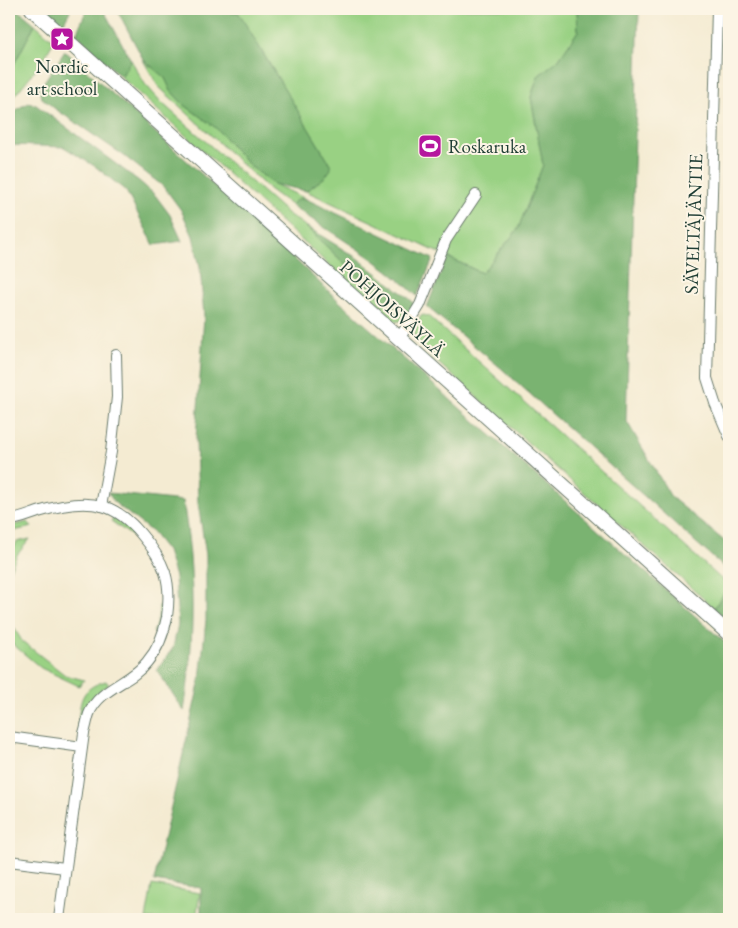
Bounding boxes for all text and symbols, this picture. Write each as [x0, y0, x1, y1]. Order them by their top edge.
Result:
place icon: Nordic art school [49, 26, 75, 52]
place label: Nordic art school [27, 54, 98, 101]
sports icon: Roskaruka [417, 133, 443, 159]
place label: Roskaruka [448, 134, 527, 159]
street label: SÄVELTÄJÄNTIE [679, 153, 708, 295]
street label: POHJOISVÄYLÄ [335, 254, 451, 363]

